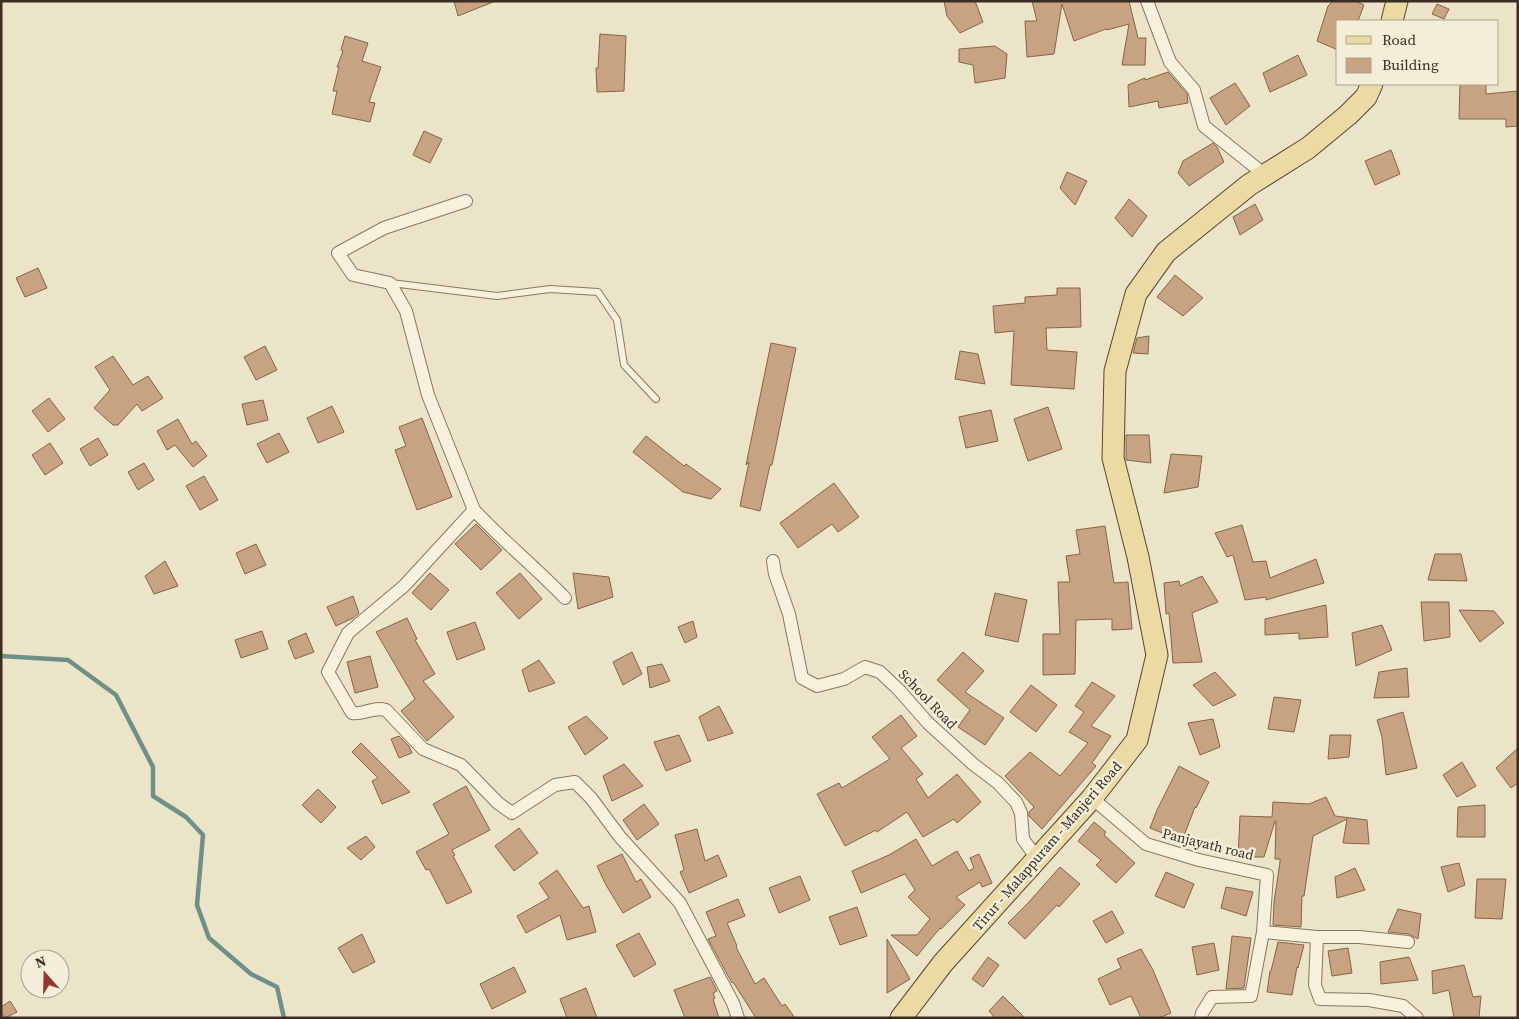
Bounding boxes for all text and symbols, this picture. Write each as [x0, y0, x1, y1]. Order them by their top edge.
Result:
legend [1336, 20, 1499, 85]
text: Road [1382, 29, 1416, 50]
text: Building [1382, 54, 1439, 75]
street label: School Road [894, 664, 962, 734]
street label: Tirur - Malappuram - Manjeri Road [968, 757, 1126, 935]
street label: Panjayath road [1160, 823, 1256, 865]
north arrow [20, 949, 70, 999]
text: N [32, 951, 49, 973]

